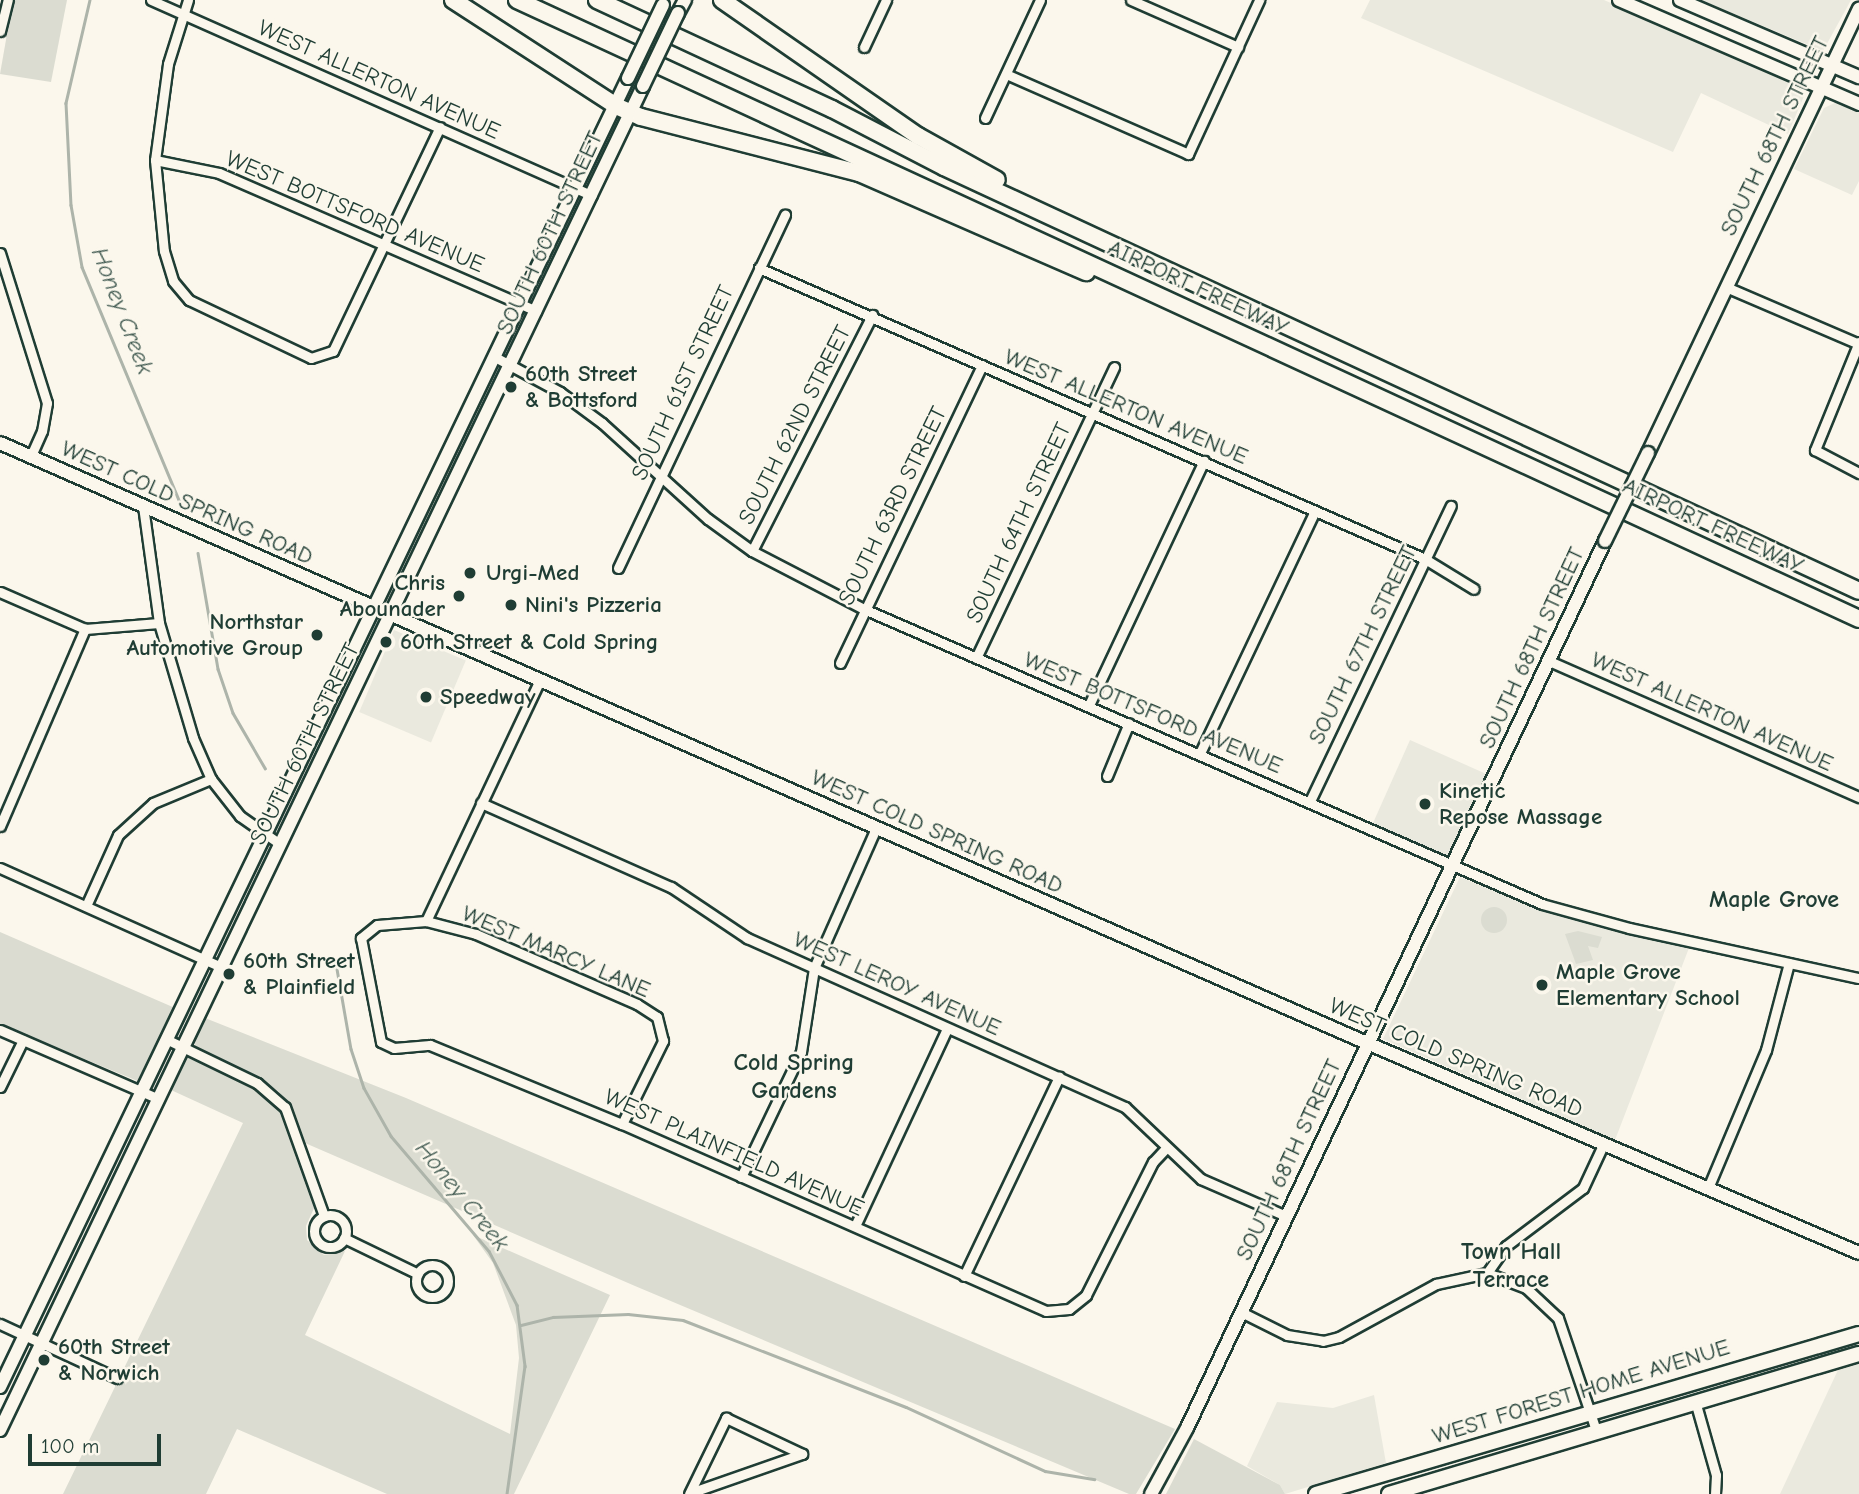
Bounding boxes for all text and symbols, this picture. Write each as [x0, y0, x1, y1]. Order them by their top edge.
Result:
street label: WEST ALLERTON AVENUE [254, 14, 504, 146]
street label: SOUTH 68TH STREET [1715, 32, 1835, 240]
street label: SOUTH 60TH STREET [491, 127, 609, 339]
street label: WEST BOTTSFORD AVENUE [222, 145, 488, 279]
street label: AIRPORT FREEWAY [1103, 234, 1293, 342]
water label: Honey Creek [85, 244, 159, 378]
street label: SOUTH 61ST STREET [626, 281, 740, 485]
street label: SOUTH 62ND STREET [733, 321, 857, 529]
street label: WEST ALLERTON AVENUE [1000, 343, 1252, 471]
place label: 60th Street & Bottsford [525, 360, 638, 414]
marker: 60th Street & Bottsford [503, 379, 519, 395]
street label: SOUTH 63RD STREET [833, 402, 953, 610]
street label: SOUTH 64TH STREET [960, 418, 1078, 628]
street label: WEST COLD SPRING ROAD [57, 435, 317, 571]
street label: AIRPORT FREEWAY [1618, 472, 1808, 580]
street label: SOUTH 67TH STREET [1303, 541, 1423, 749]
street label: SOUTH 68TH STREET [1473, 543, 1591, 753]
place label: Urgi-Med [486, 559, 579, 587]
marker: Urgi-Med [460, 563, 480, 583]
place label: Chris Abounader [340, 569, 445, 623]
marker: Chris Abounader [451, 588, 467, 604]
place label: Nini's Pizzeria [525, 591, 662, 619]
marker: Nini's Pizzeria [503, 597, 519, 613]
place label: Northstar Automotive Group [126, 608, 303, 662]
marker: Northstar Automotive Group [309, 627, 325, 643]
place label: 60th Street & Cold Spring [400, 628, 658, 656]
marker: 60th Street & Cold Spring [378, 634, 394, 650]
street label: SOUTH 60TH STREET [244, 639, 366, 849]
street label: WEST BOTTSFORD AVENUE [1020, 646, 1286, 780]
street label: WEST ALLERTON AVENUE [1587, 646, 1837, 778]
place label: Speedway [440, 683, 536, 711]
marker: Speedway [418, 689, 434, 705]
street label: WEST COLD SPRING ROAD [807, 764, 1067, 900]
place label: Kinetic Repose Massage [1439, 777, 1602, 831]
marker: Kinetic Repose Massage [1417, 796, 1433, 812]
district label: Maple Grove [1709, 886, 1839, 914]
street label: WEST MARCY LANE [458, 900, 654, 1004]
street label: WEST LEROY AVENUE [789, 926, 1005, 1042]
place label: 60th Street & Plainfield [243, 947, 355, 1001]
place label: Maple Grove Elementary School [1556, 958, 1740, 1012]
marker: 60th Street & Plainfield [221, 966, 237, 982]
marker: Maple Grove Elementary School [1534, 977, 1550, 993]
street label: WEST COLD SPRING ROAD [1325, 992, 1587, 1124]
district label: Cold Spring Gardens [734, 1049, 854, 1105]
street label: SOUTH 68TH STREET [1230, 1055, 1348, 1265]
street label: WEST PLAINFIELD AVENUE [600, 1083, 868, 1223]
water label: Honey Creek [409, 1135, 515, 1257]
district label: Town Hall Terrace [1461, 1238, 1561, 1294]
place label: 60th Street & Norwich [58, 1333, 170, 1387]
street label: WEST FOREST HOME AVENUE [1429, 1334, 1733, 1450]
marker: 60th Street & Norwich [36, 1352, 52, 1368]
scale bar [32, 1420, 164, 1464]
text: 100 m [41, 1434, 99, 1458]

